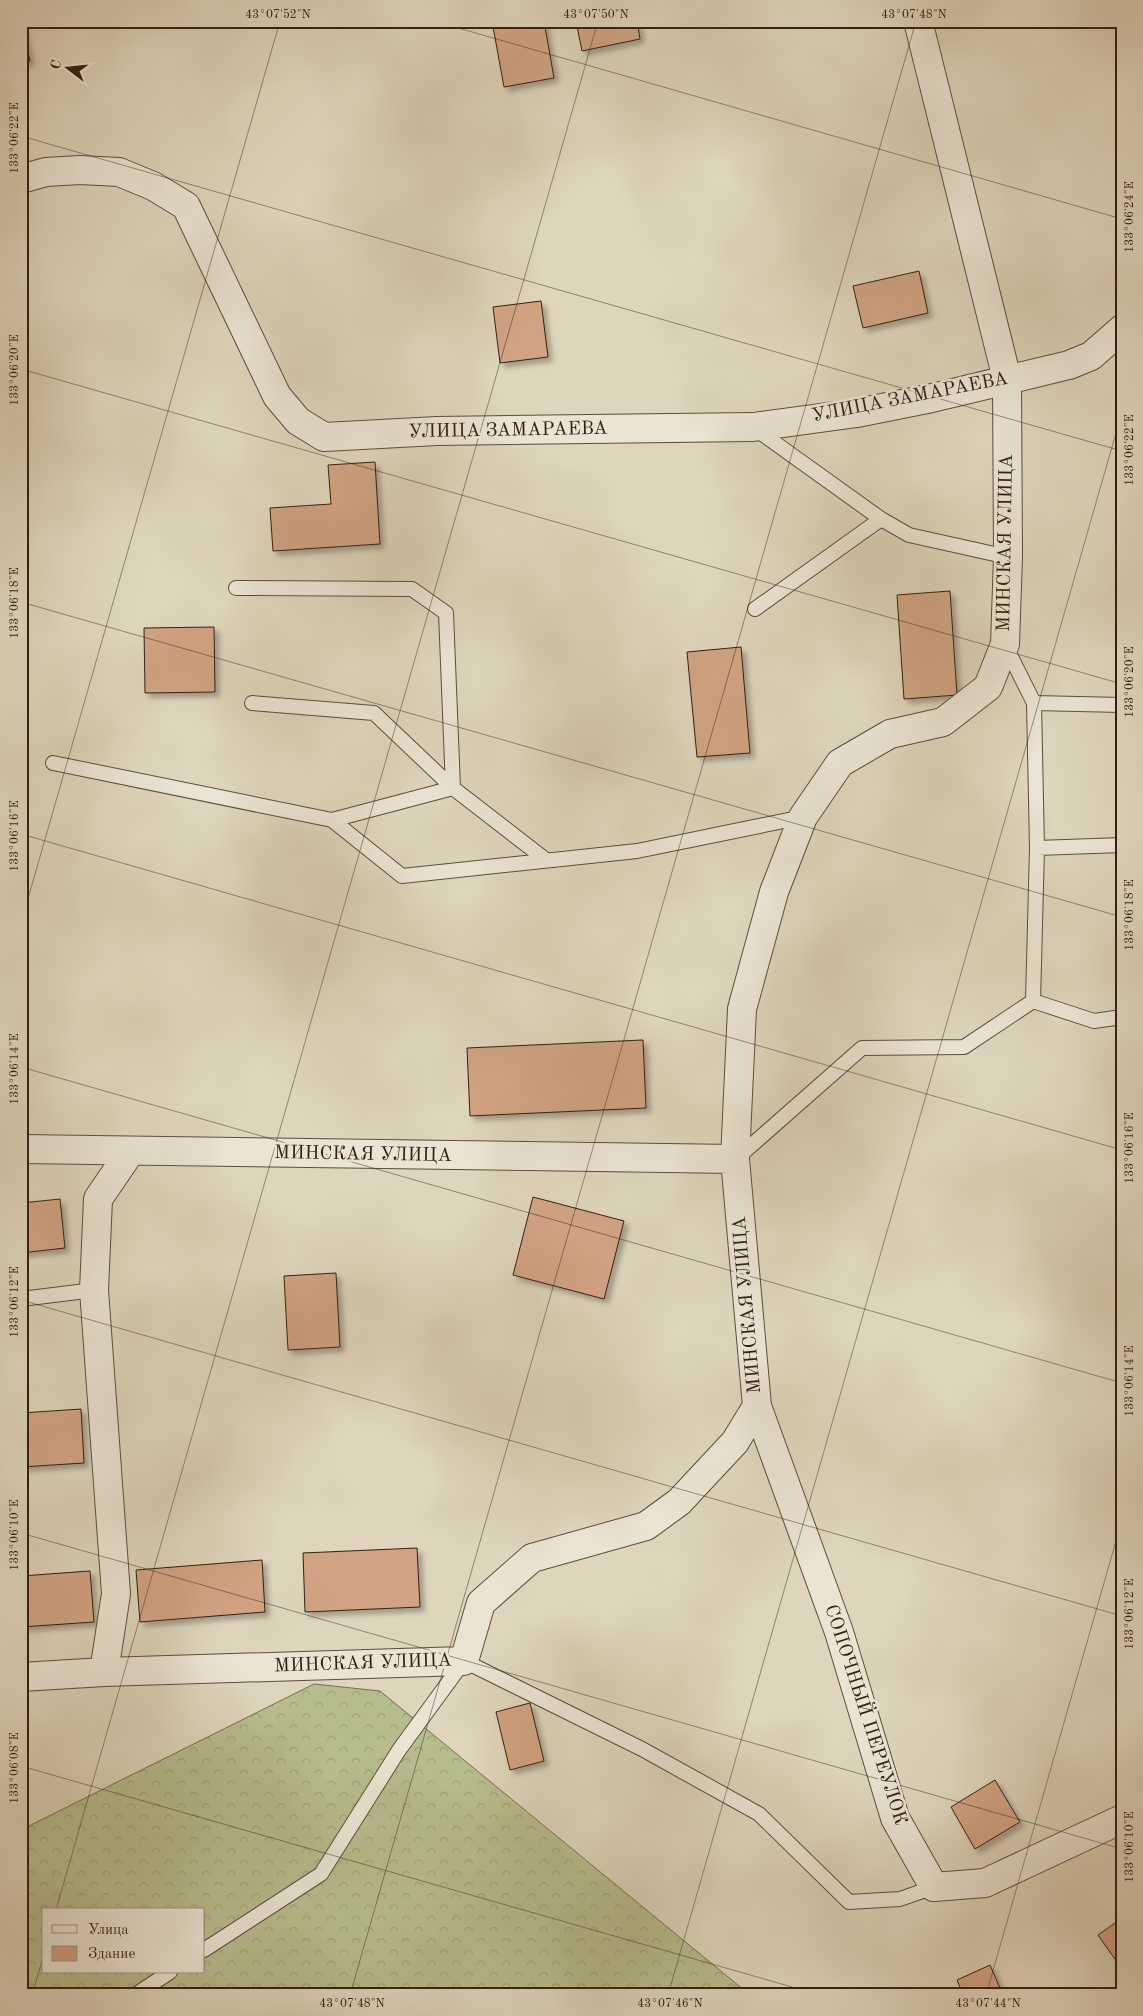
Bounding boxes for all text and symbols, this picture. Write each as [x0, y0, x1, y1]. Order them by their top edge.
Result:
text: 43°07'52"N [245, 8, 311, 21]
text: 43°07'50"N [563, 8, 629, 21]
text: 43°07'48"N [881, 9, 947, 21]
north arrow [42, 42, 92, 92]
text: С [48, 58, 64, 71]
text: 133°06'22"E [9, 102, 21, 174]
text: 133°06'24"E [1124, 181, 1136, 253]
text: 133°06'20"E [9, 334, 21, 406]
street label: УЛИЦА ЗАМАРАЕВА [810, 370, 1010, 426]
text: 133°06'22"E [1124, 414, 1136, 486]
street label: УЛИЦА ЗАМАРАЕВА [408, 420, 608, 442]
street label: МИНСКАЯ УЛИЦА [995, 453, 1017, 632]
text: 133°06'18"E [9, 567, 21, 639]
text: 133°06'20"E [1124, 646, 1136, 718]
text: 133°06'16"E [9, 800, 21, 872]
text: 133°06'18"E [1124, 879, 1136, 951]
text: 133°06'14"E [9, 1033, 21, 1105]
text: 133°06'16"E [1124, 1112, 1136, 1184]
street label: МИНСКАЯ УЛИЦА [274, 1144, 453, 1166]
street label: МИНСКАЯ УЛИЦА [731, 1215, 765, 1394]
text: 133°06'12"E [9, 1266, 21, 1338]
text: 133°06'14"E [1124, 1345, 1136, 1417]
text: 133°06'10"E [9, 1499, 21, 1571]
text: 133°06'12"E [1124, 1578, 1136, 1650]
street label: СОПОЧНЫЙ ПЕРЕУЛОК [820, 1601, 914, 1828]
street label: МИНСКАЯ УЛИЦА [274, 1651, 453, 1677]
text: 133°06'08"E [9, 1732, 21, 1804]
text: 133°06'10"E [1124, 1811, 1136, 1883]
legend [42, 1908, 205, 1974]
text: Улица [88, 1923, 129, 1938]
text: Здание [88, 1947, 135, 1962]
text: 43°07'48"N [319, 1998, 385, 2010]
text: 43°07'46"N [637, 1998, 703, 2010]
text: 43°07'44"N [955, 1998, 1021, 2010]

